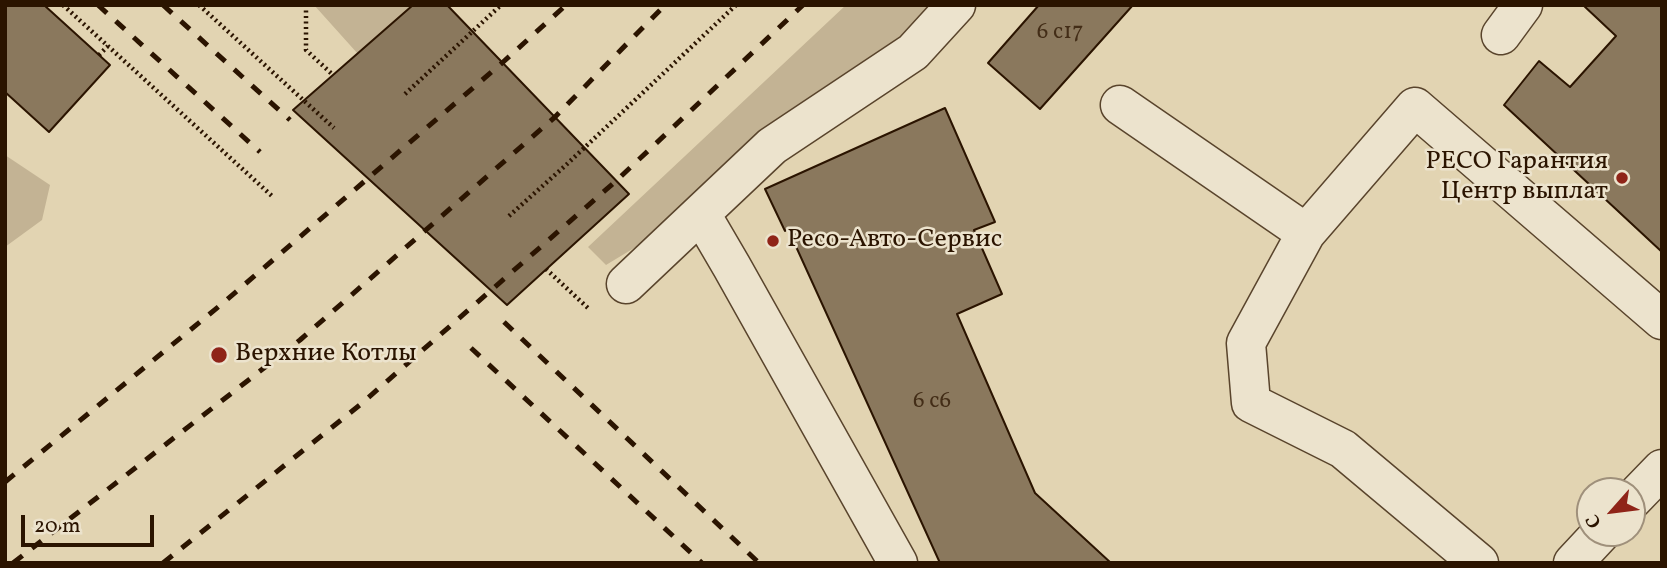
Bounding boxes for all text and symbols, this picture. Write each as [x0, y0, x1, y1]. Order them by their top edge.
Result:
house number: 6 с17 [1037, 20, 1083, 48]
place label: РЕСО Гарантия Центр выплат [1425, 147, 1608, 208]
marker: РЕСО Гарантия Центр выплат [1614, 170, 1630, 186]
place label: Ресо-Авто-Сервис [787, 225, 1002, 257]
marker: Ресо-Авто-Сервис [765, 233, 781, 249]
place label: Верхние Котлы [235, 339, 417, 371]
marker: Верхние Котлы [209, 345, 229, 365]
house number: 6 с6 [913, 389, 951, 417]
north arrow [1576, 477, 1646, 547]
scale bar [24, 502, 158, 546]
text: С [1580, 509, 1609, 532]
text: 20 m [34, 512, 80, 541]

